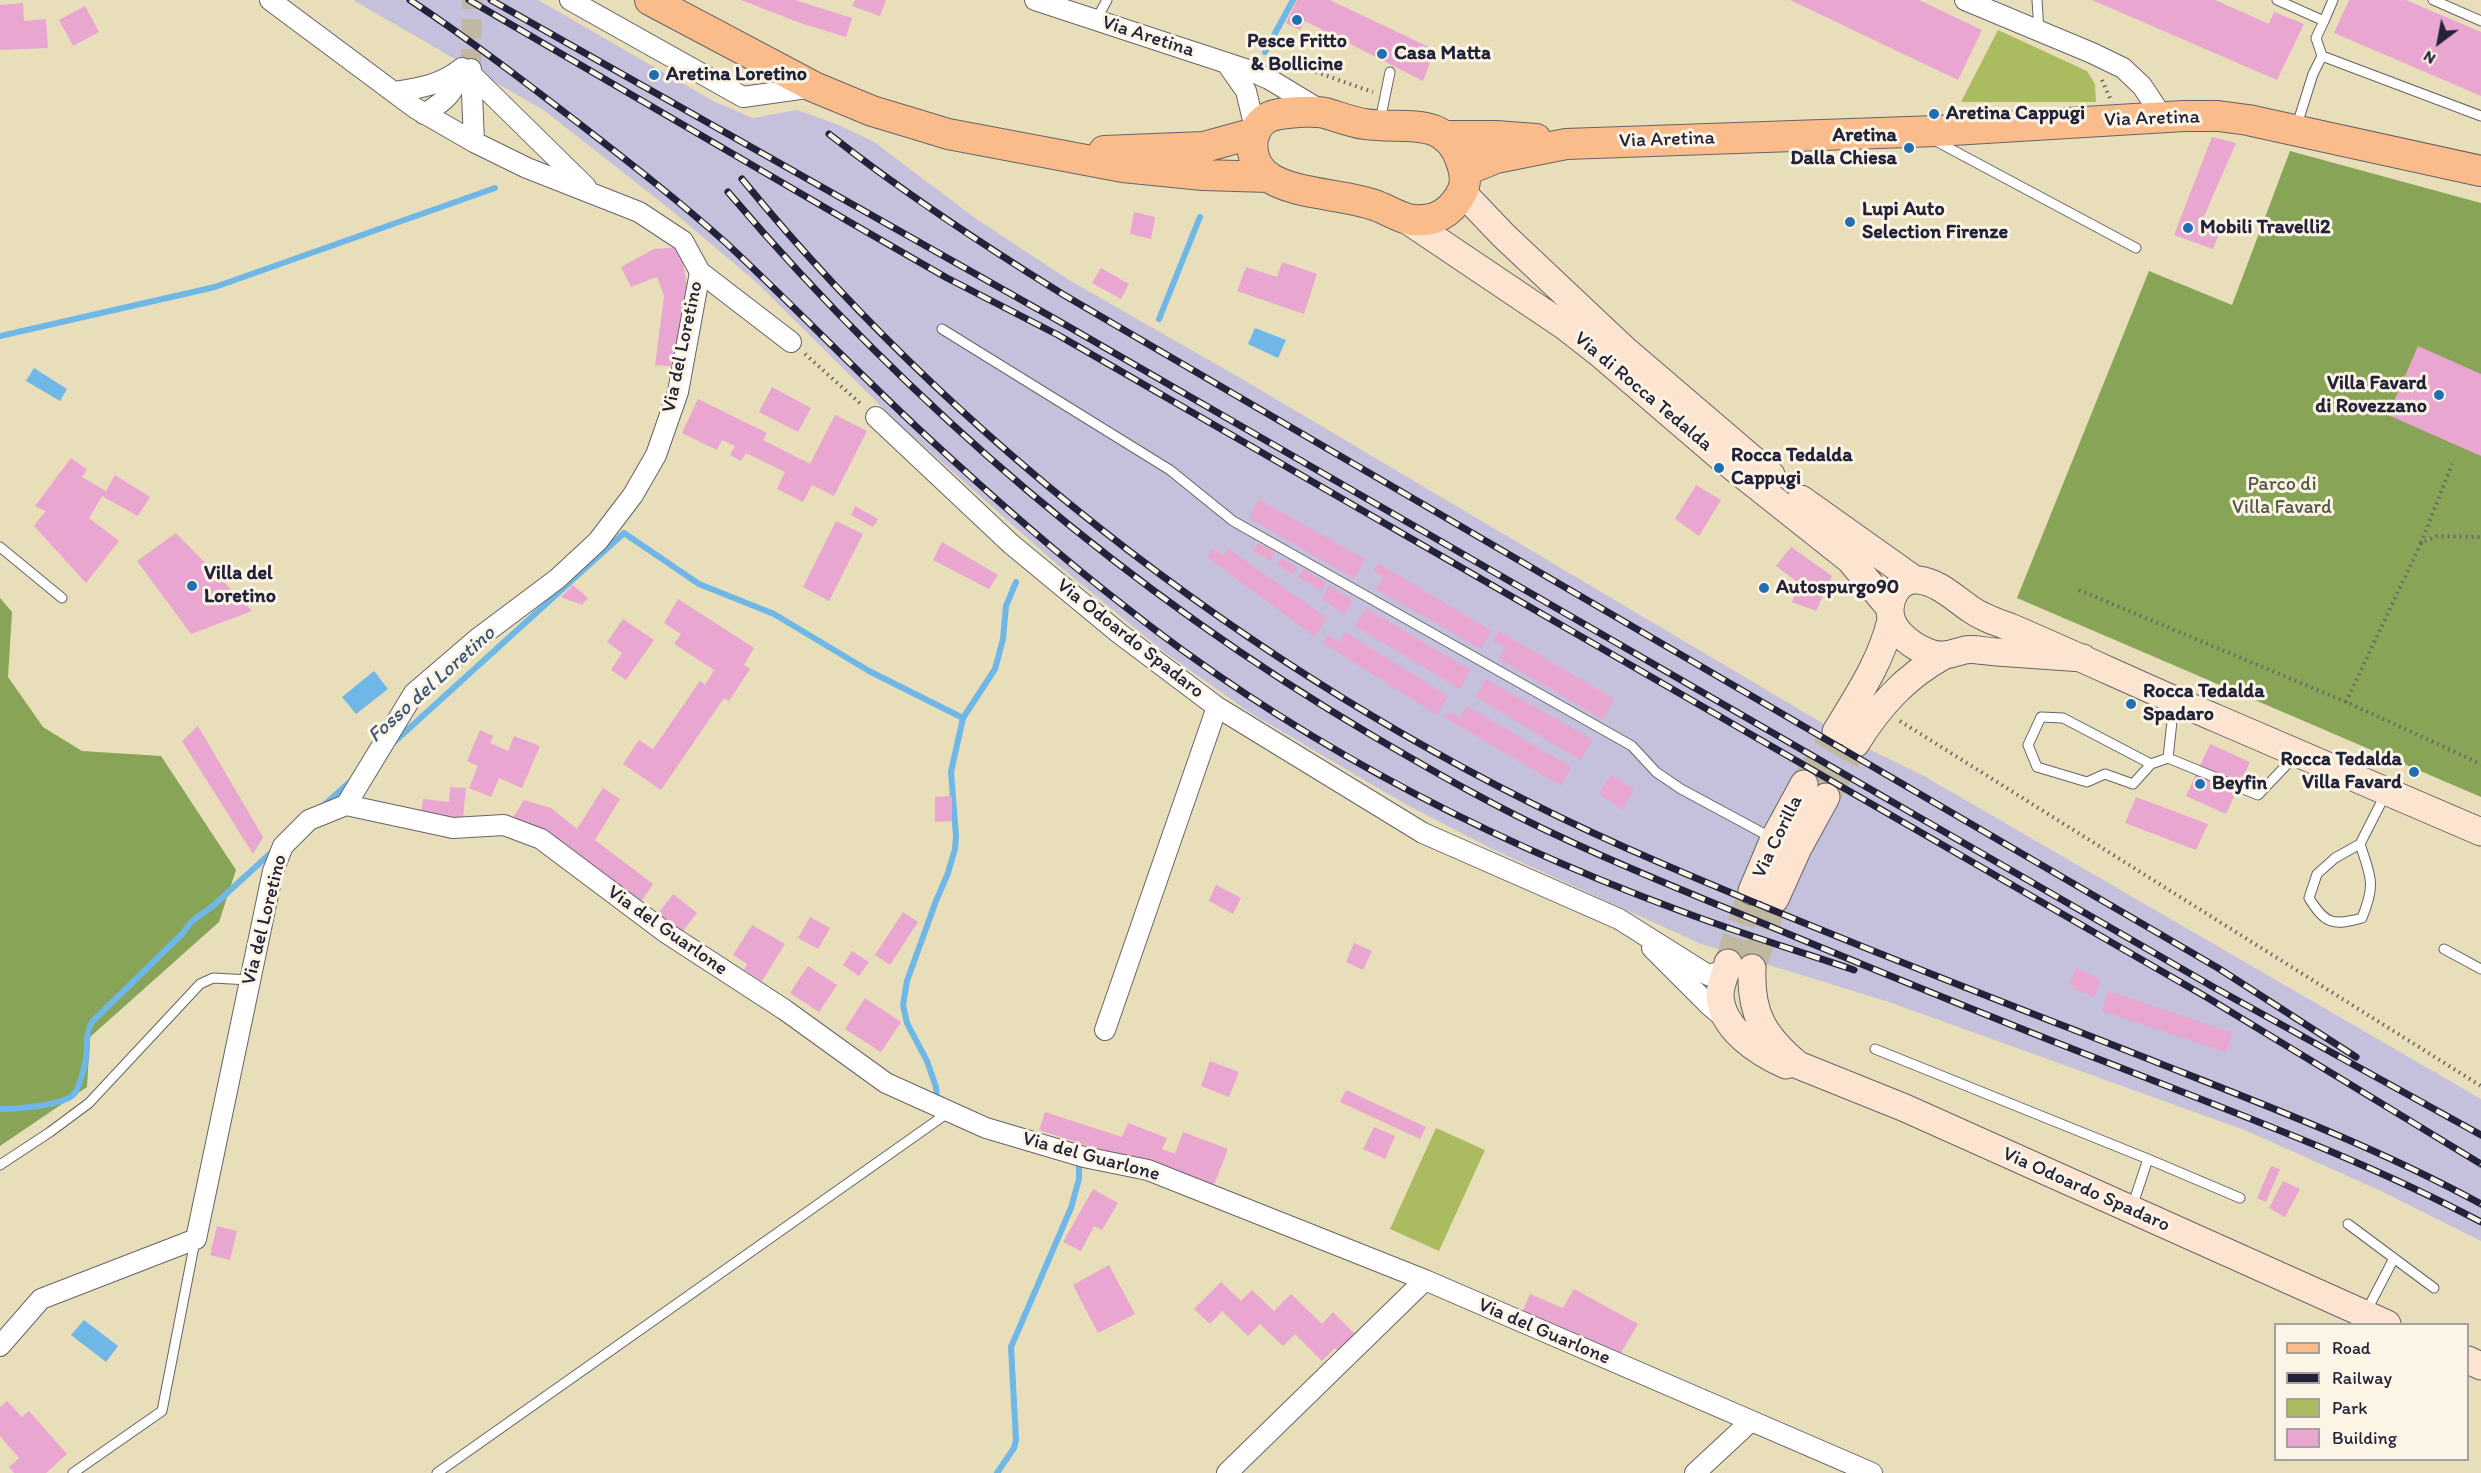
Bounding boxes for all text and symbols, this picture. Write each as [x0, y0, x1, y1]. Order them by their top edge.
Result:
street label: Via Aretina [1099, 11, 1197, 63]
north arrow [2409, 12, 2469, 72]
marker: Pesce Fritto & Bollicine [1290, 13, 1304, 27]
place label: Pesce Fritto & Bollicine [1247, 30, 1347, 77]
place label: Casa Matta [1394, 42, 1491, 66]
marker: Casa Matta [1375, 47, 1389, 61]
text: N [2420, 47, 2439, 69]
place label: Aretina Loretino [666, 63, 807, 87]
marker: Aretina Loretino [647, 68, 661, 82]
place label: Aretina Cappugi [1946, 102, 2085, 126]
street label: Via Aretina [2104, 105, 2200, 133]
marker: Aretina Cappugi [1927, 107, 1941, 121]
place label: Aretina Dalla Chiesa [1790, 124, 1897, 171]
street label: Via Aretina [1619, 126, 1715, 154]
marker: Aretina Dalla Chiesa [1902, 141, 1916, 155]
place label: Lupi Auto Selection Firenze [1862, 198, 2008, 245]
marker: Lupi Auto Selection Firenze [1843, 215, 1857, 229]
place label: Mobili Travelli2 [2200, 216, 2331, 240]
marker: Mobili Travelli2 [2181, 221, 2195, 235]
street label: Via del Loretino [657, 279, 709, 415]
street label: Via di Rocca Tedalda [1569, 327, 1717, 457]
place label: Villa Favard di Rovezzano [2315, 372, 2427, 419]
marker: Villa Favard di Rovezzano [2432, 388, 2446, 402]
place label: Rocca Tedalda Cappugi [1731, 444, 1853, 491]
marker: Rocca Tedalda Cappugi [1712, 461, 1726, 475]
park label: Parco di Villa Favard [2232, 473, 2332, 520]
place label: Villa del Loretino [204, 562, 276, 609]
street label: Via Odoardo Spadaro [1051, 574, 1209, 704]
place label: Autospurgo90 [1776, 576, 1899, 600]
marker: Villa del Loretino [185, 579, 199, 593]
marker: Autospurgo90 [1757, 581, 1771, 595]
water label: Fosso del Loretino [363, 621, 501, 749]
place label: Rocca Tedalda Spadaro [2143, 680, 2265, 727]
marker: Rocca Tedalda Spadaro [2124, 697, 2138, 711]
place label: Rocca Tedalda Villa Favard [2280, 748, 2402, 795]
marker: Rocca Tedalda Villa Favard [2407, 765, 2421, 779]
place label: Beyfin [2212, 772, 2267, 796]
marker: Beyfin [2193, 777, 2207, 791]
street label: Via Corilla [1748, 792, 1808, 882]
street label: Via del Loretino [237, 852, 293, 988]
street label: Via del Guarlone [602, 881, 732, 981]
street label: Via del Guarlone [1020, 1127, 1162, 1187]
street label: Via Odoardo Spadaro [1999, 1142, 2173, 1238]
street label: Via del Guarlone [1474, 1293, 1614, 1371]
legend [2274, 1323, 2469, 1461]
text: Road [2332, 1337, 2371, 1359]
text: Railway [2332, 1367, 2392, 1389]
text: Park [2332, 1397, 2367, 1419]
text: Building [2332, 1427, 2397, 1449]

